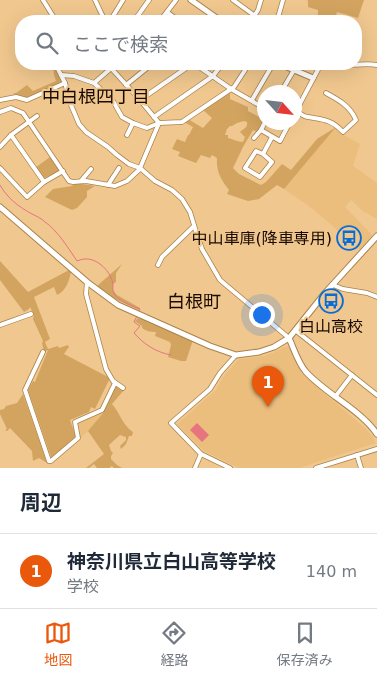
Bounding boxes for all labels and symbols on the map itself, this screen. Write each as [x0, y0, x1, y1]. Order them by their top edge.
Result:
north arrow [257, 85, 302, 130]
district label: 中白根四丁目 [42, 86, 150, 107]
bus stop icon: 中山車庫(降車専用) [336, 225, 362, 251]
place label: 中山車庫(降車専用) [192, 229, 332, 248]
bus stop icon: 白山高校 [318, 288, 344, 314]
district label: 白根町 [167, 291, 221, 312]
your location [249, 302, 275, 328]
place label: 白山高校 [299, 317, 363, 336]
pin: 1 [252, 366, 284, 407]

